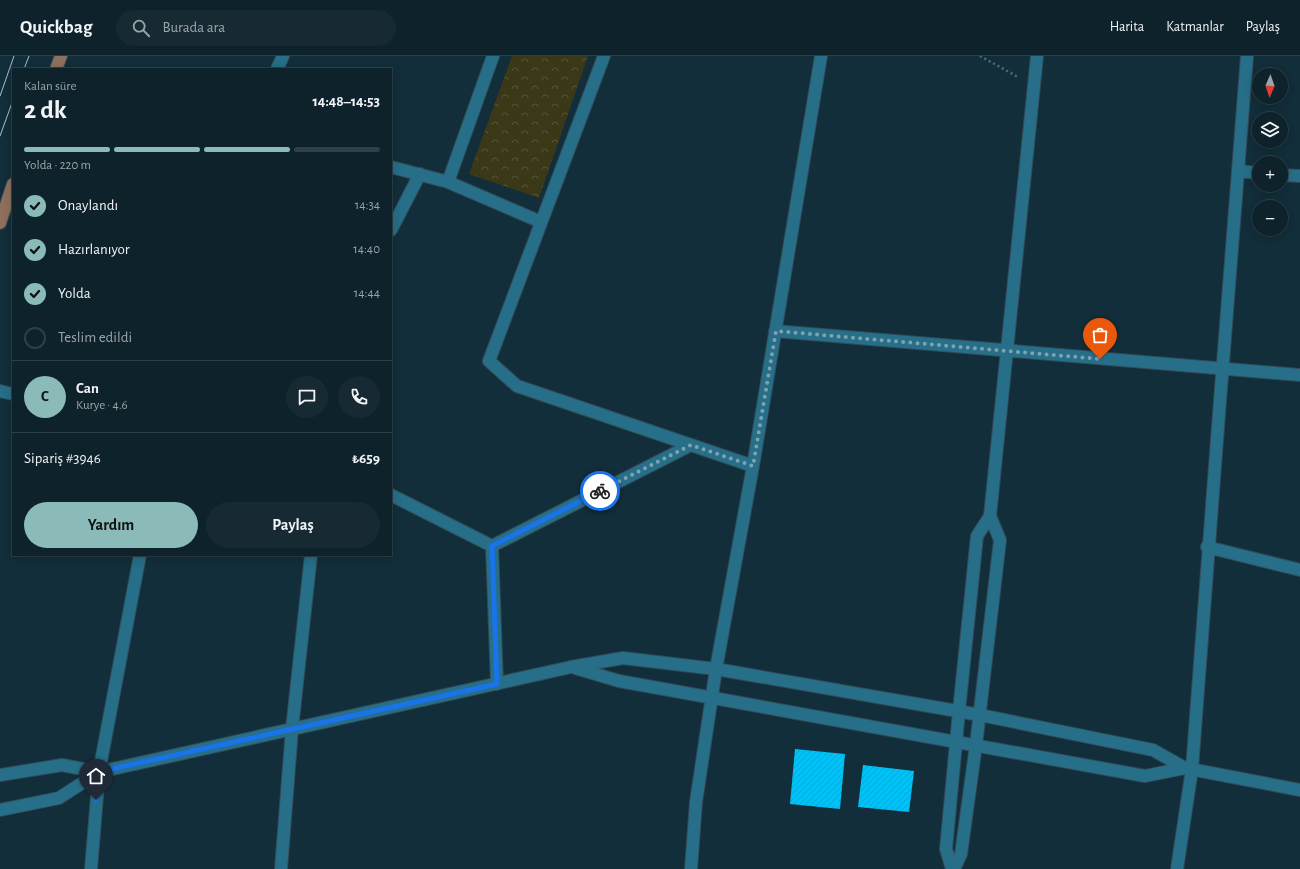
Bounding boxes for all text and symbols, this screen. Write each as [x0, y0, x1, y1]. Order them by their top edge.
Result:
search box [116, 10, 396, 46]
icon: search [130, 17, 152, 39]
text: Quickbag [20, 18, 92, 37]
text: Burada ara [162, 20, 225, 35]
text: Harita [1110, 20, 1144, 34]
text: Katmanlar [1166, 20, 1224, 34]
text: Paylaş [1246, 20, 1280, 34]
north arrow [1252, 68, 1288, 104]
map controls [1252, 68, 1288, 236]
text: Kalan süre [24, 80, 76, 93]
text: 14:48–14:53 [312, 94, 380, 109]
text: 2 dk [24, 97, 67, 123]
button: layers [1252, 112, 1288, 148]
button: + [1252, 156, 1288, 192]
text: Yolda · 220 m [24, 159, 91, 172]
icon: check [24, 195, 46, 217]
text: Onaylandı [58, 198, 118, 213]
text: 14:34 [355, 199, 380, 212]
button: − [1252, 200, 1288, 236]
icon: check [24, 239, 46, 261]
text: Hazırlanıyor [58, 242, 130, 257]
text: 14:40 [353, 243, 380, 256]
icon: check [24, 283, 46, 305]
text: Yolda [58, 286, 91, 301]
text: 14:44 [354, 287, 380, 300]
pin [1083, 318, 1117, 359]
icon: bag [1089, 324, 1111, 346]
text: Teslim edildi [58, 330, 132, 345]
button: chat [286, 376, 328, 418]
button: phone [338, 376, 380, 418]
text: Can [76, 381, 99, 396]
text: C [41, 389, 49, 404]
text: Kurye · 4.6 [76, 399, 128, 412]
text: Sipariş #3946 [24, 451, 101, 466]
text: ₺659 [352, 451, 380, 466]
courier [580, 471, 620, 511]
icon: bike [589, 480, 611, 502]
button: Yardım [24, 502, 198, 548]
button: Paylaş [206, 502, 380, 548]
pin [79, 759, 113, 800]
icon: home [85, 765, 107, 787]

